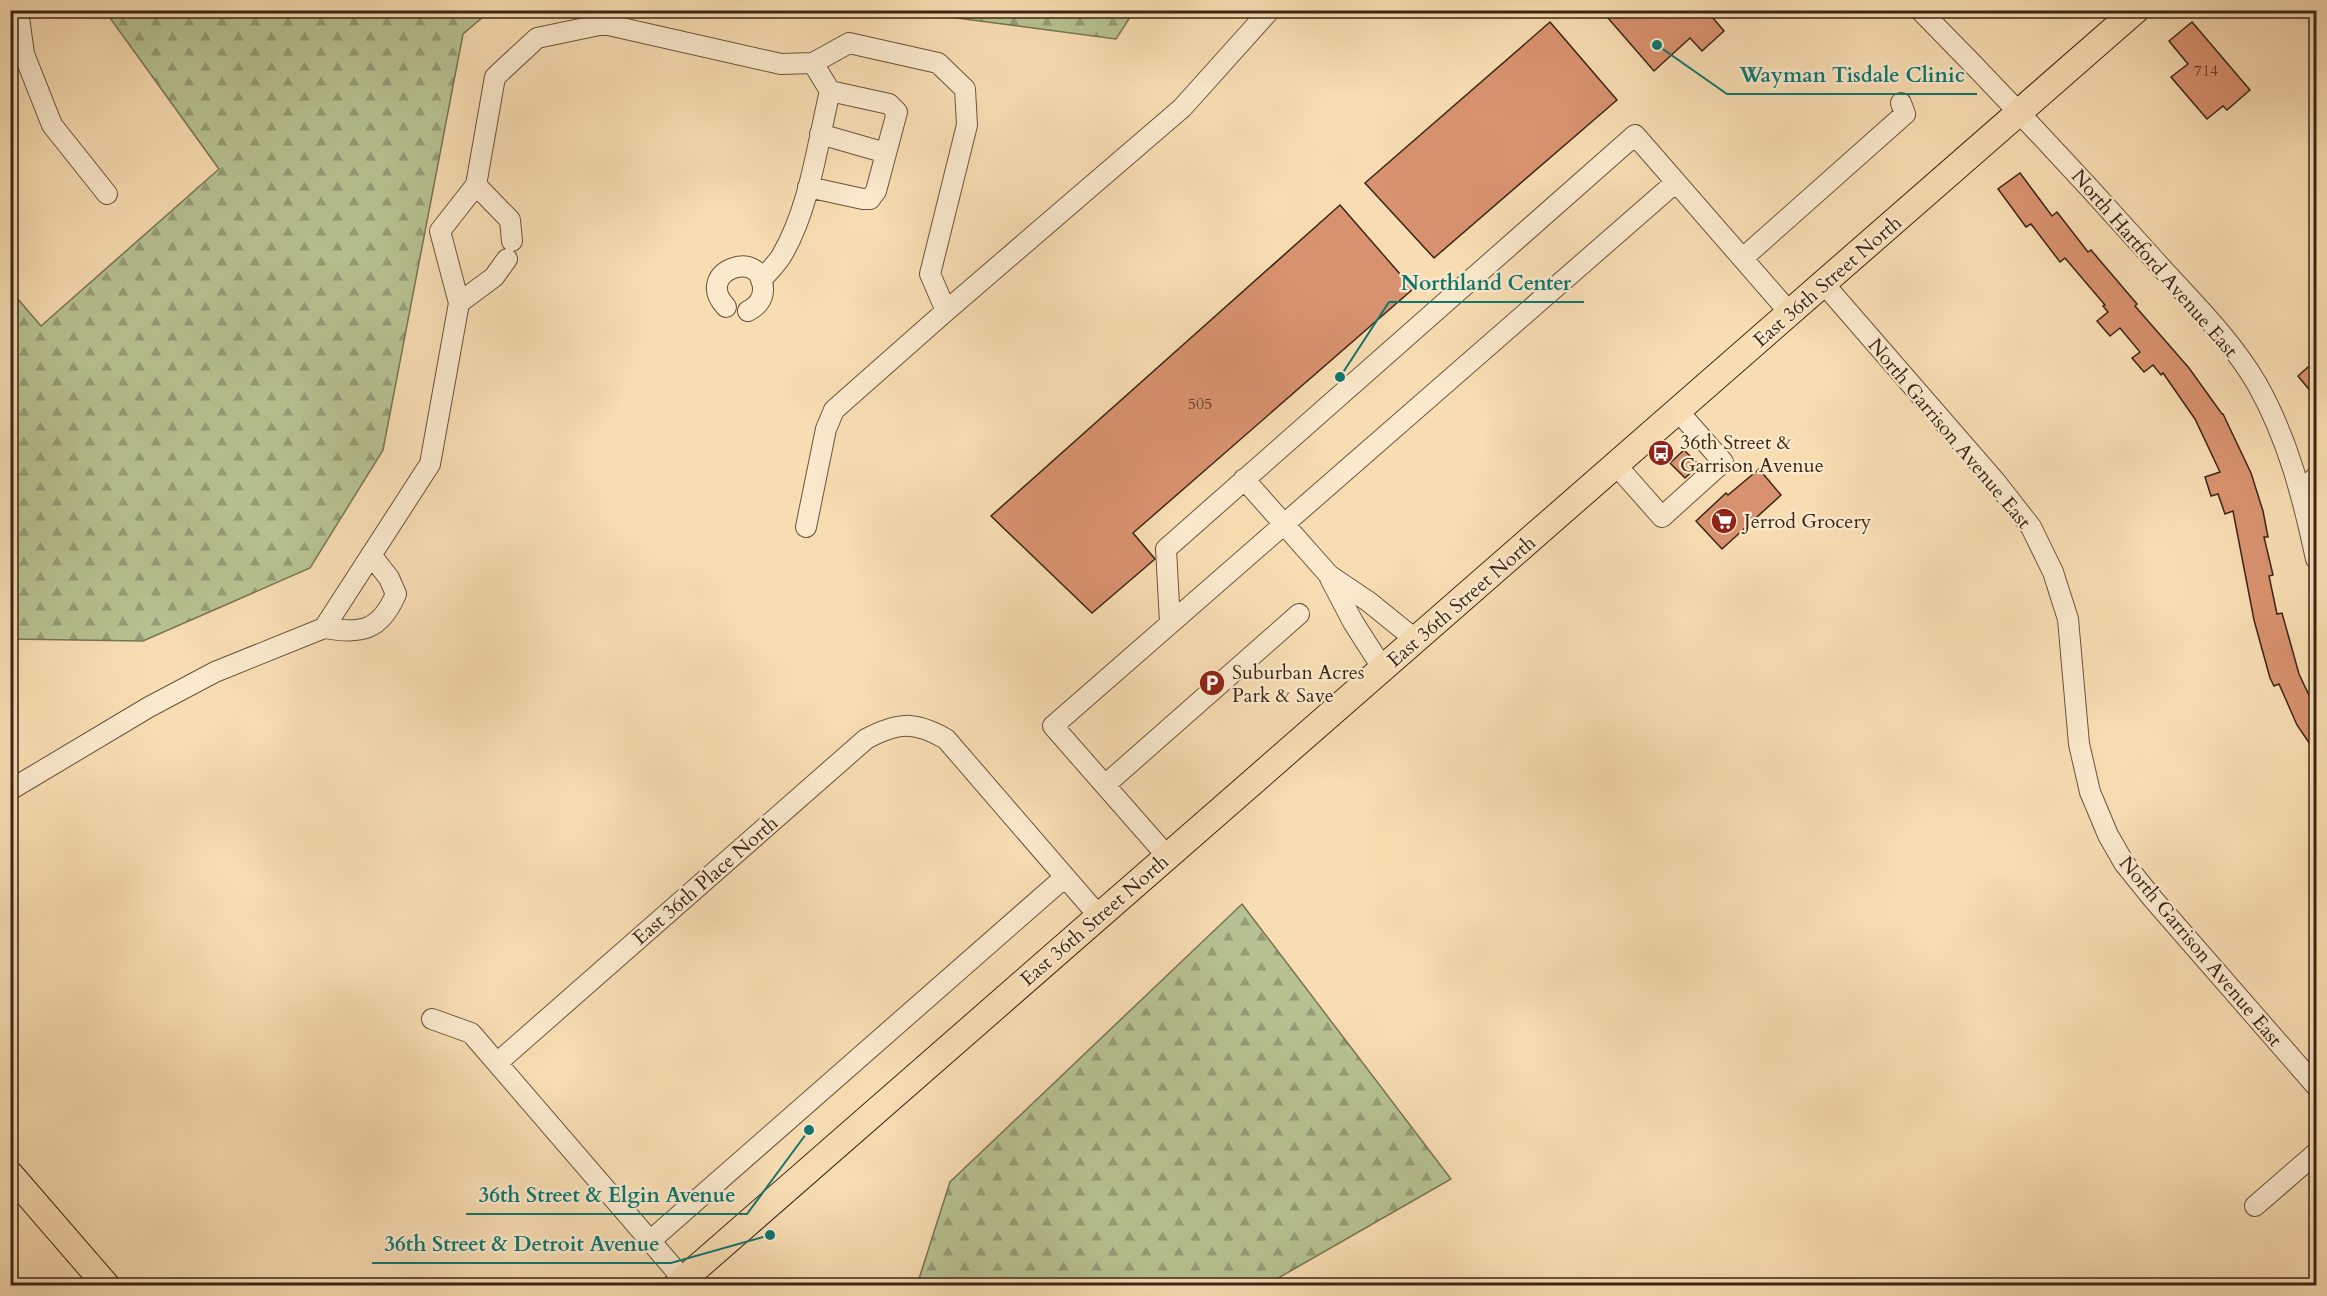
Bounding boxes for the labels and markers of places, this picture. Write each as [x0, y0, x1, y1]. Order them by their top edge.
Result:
callout: Wayman Tisdale Clinic [1727, 55, 1977, 94]
callout: Northland Center [1389, 263, 1584, 302]
place label: 36th Street & Garrison Avenue [1680, 429, 1824, 479]
bus stop icon: 36th Street & Garrison Avenue [1646, 438, 1676, 468]
supermarket icon: Jerrod Grocery [1709, 506, 1739, 536]
place label: Jerrod Grocery [1741, 508, 1872, 535]
place label: Suburban Acres Park & Save [1232, 659, 1365, 709]
parking icon: Suburban Acres Park & Save [1197, 668, 1227, 698]
callout: 36th Street & Elgin Avenue [466, 1175, 747, 1214]
callout: 36th Street & Detroit Avenue [372, 1224, 671, 1263]

